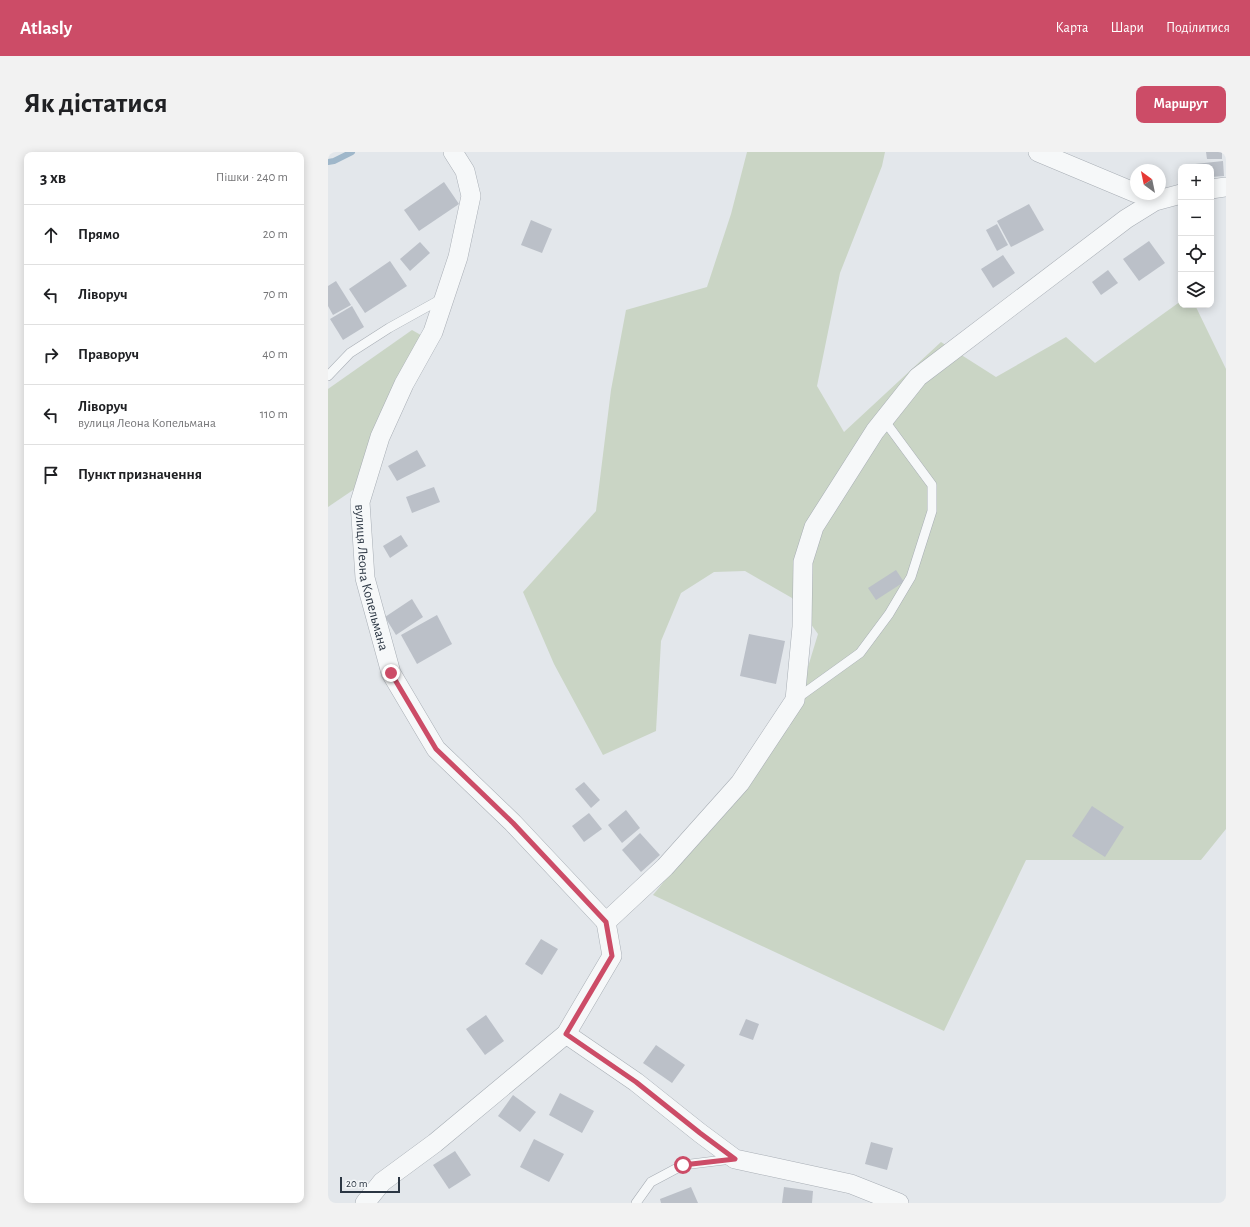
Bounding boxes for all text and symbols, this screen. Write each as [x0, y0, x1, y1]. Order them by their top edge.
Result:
text: Atlasly [20, 19, 72, 38]
text: Карта [1056, 21, 1088, 35]
text: Шари [1110, 21, 1144, 35]
text: Поділитися [1166, 21, 1230, 35]
button: Маршрут [1136, 86, 1226, 123]
text: Як дістатися [24, 90, 168, 118]
north arrow [1130, 164, 1166, 200]
map controls [1178, 164, 1214, 308]
button: + [1178, 164, 1214, 200]
text: 3 хв [40, 169, 66, 186]
text: Пішки · 240 m [216, 171, 288, 184]
button: − [1178, 200, 1214, 236]
icon: ahead [40, 224, 62, 246]
text: Прямо [78, 227, 120, 242]
text: 20 m [263, 228, 288, 241]
button: locate [1178, 236, 1214, 272]
button: layers [1178, 272, 1214, 308]
icon: left [40, 284, 62, 306]
text: Ліворуч [78, 287, 128, 302]
text: 70 m [263, 288, 288, 301]
icon: right [40, 344, 62, 366]
text: Праворуч [78, 347, 139, 362]
text: 40 m [262, 348, 288, 361]
text: Ліворуч [78, 399, 128, 414]
icon: left [40, 404, 62, 426]
text: 110 m [260, 408, 288, 421]
text: вулиця Леона Копельмана [78, 417, 216, 430]
icon: arrive [40, 464, 62, 486]
text: Пункт призначення [78, 467, 202, 482]
street label: вулиця Леона Копельмана [352, 504, 391, 653]
route end [382, 664, 400, 682]
route start [674, 1156, 692, 1174]
scale bar [340, 1175, 400, 1194]
text: 20 m [346, 1178, 367, 1189]

